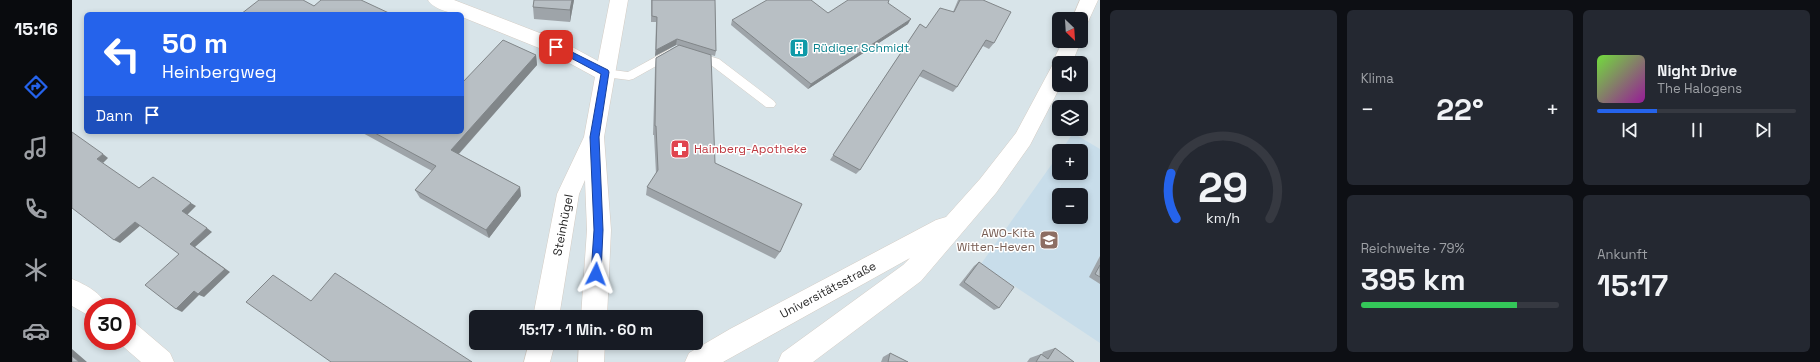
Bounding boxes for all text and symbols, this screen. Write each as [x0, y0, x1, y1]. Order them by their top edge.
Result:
north arrow [1052, 12, 1088, 48]
map controls [1052, 12, 1088, 224]
text: 15:16 [14, 17, 58, 40]
text: 50 m [162, 25, 228, 61]
icon: left [96, 28, 148, 80]
pin [539, 30, 573, 64]
icon: arrive [545, 36, 567, 58]
building icon: Rüdiger Schmidt [788, 37, 810, 59]
place label: Rüdiger Schmidt [813, 40, 909, 56]
button: sound [1052, 56, 1088, 92]
text: Heinbergweg [162, 60, 277, 83]
text: Night Drive [1657, 61, 1737, 80]
text: Klima [1361, 70, 1394, 87]
icon: directions [22, 73, 50, 101]
text: The Halogens [1657, 80, 1742, 97]
text: 22° [1436, 90, 1484, 129]
text: − [1361, 95, 1374, 123]
text: + [1546, 95, 1559, 123]
button: layers [1052, 100, 1088, 136]
icon: arrive [141, 104, 163, 126]
text: Dann [96, 106, 133, 125]
icon: previous [1619, 119, 1641, 141]
icon: pause [1686, 119, 1708, 141]
icon: next [1752, 119, 1774, 141]
icon: music [22, 134, 50, 162]
pharmacy icon: Hainberg-Apotheke [669, 138, 691, 160]
place label: Hainberg-Apotheke [694, 141, 807, 157]
button: + [1052, 144, 1088, 180]
text: 29 [1198, 161, 1248, 214]
button: − [1052, 188, 1088, 224]
street label: Steinhügel [549, 193, 577, 257]
icon: phone [22, 195, 50, 223]
text: km/h [1206, 209, 1240, 227]
place label: AWO-Kita Witten-Heven [957, 225, 1035, 255]
school or university icon: AWO-Kita Witten-Heven [1038, 229, 1060, 251]
text: Reichweite · 79% [1361, 240, 1464, 257]
text: Ankunft [1597, 246, 1648, 263]
position arrow [575, 253, 617, 295]
icon: climate [22, 256, 50, 284]
street label: Universitätsstraße [777, 258, 879, 322]
text: 395 km [1361, 260, 1466, 299]
text: 15:17 [1597, 266, 1668, 305]
speed limit sign: 30 [84, 298, 136, 350]
icon: car [22, 317, 50, 345]
text: 15:17 · 1 Min. · 60 m [519, 320, 653, 339]

